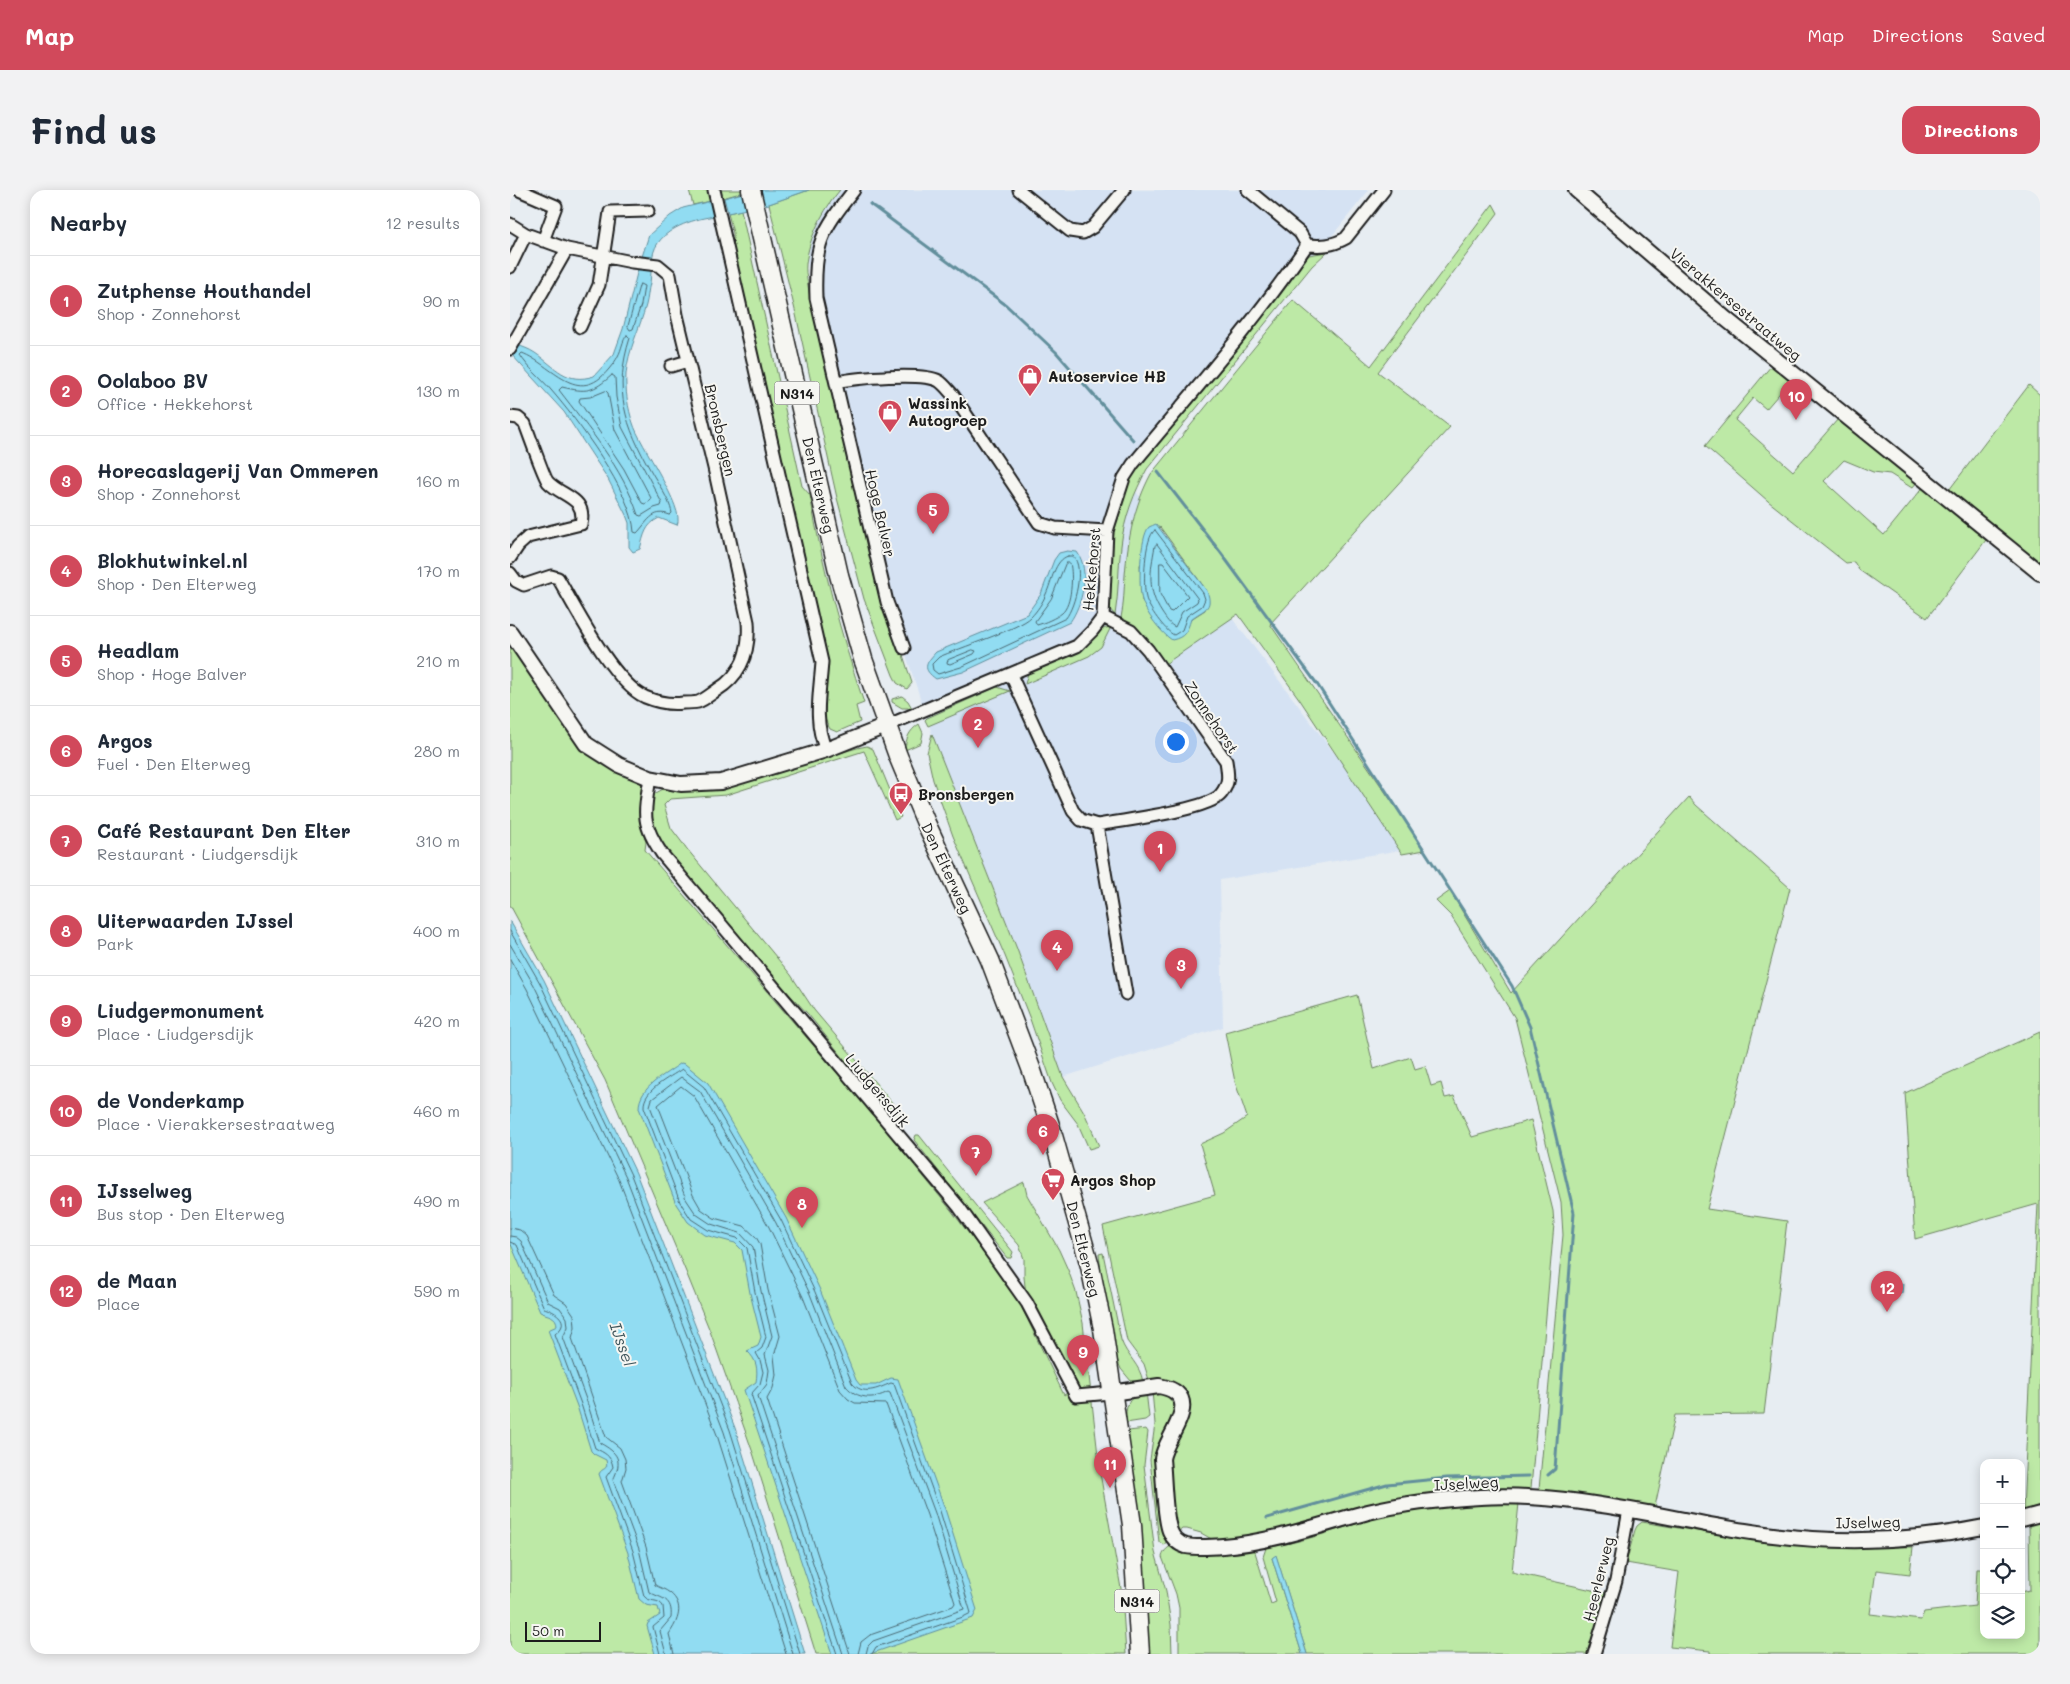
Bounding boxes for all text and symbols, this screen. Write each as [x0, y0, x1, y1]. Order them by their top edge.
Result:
text: Map [25, 20, 74, 51]
text: Map [1807, 23, 1844, 47]
text: Directions [1872, 23, 1964, 47]
text: Saved [1992, 23, 2045, 47]
button: Directions [1902, 106, 2040, 154]
text: Find us [30, 107, 157, 153]
text: Nearby [50, 209, 127, 236]
text: 12 results [386, 212, 460, 233]
street label: Vierakkersestraatweg [1666, 243, 1806, 365]
text: Zutphense Houthandel [97, 278, 311, 303]
text: 1 [62, 290, 70, 311]
text: 90 m [423, 290, 460, 311]
text: Shop · Zonnehorst [97, 303, 241, 324]
shop icon: Autoservice HB [1017, 363, 1043, 397]
place label: Autoservice HB [1048, 366, 1166, 386]
text: Oolaboo BV [97, 368, 208, 393]
pin: 10 [1780, 379, 1812, 420]
text: 2 [62, 380, 70, 401]
text: 130 m [416, 380, 460, 401]
street label: Bronsbergen [701, 382, 741, 478]
road number: N314 [774, 382, 820, 404]
text: Office · Hekkehorst [97, 393, 253, 414]
place label: Wassink Autogroep [908, 393, 987, 430]
shop icon: Wassink Autogroep [877, 399, 903, 433]
street label: Den Elterweg [798, 435, 840, 535]
text: Horecaslagerij Van Ommeren [97, 458, 378, 483]
street label: Hoge Balver [861, 467, 901, 559]
text: 3 [61, 470, 71, 491]
text: 160 m [415, 470, 460, 491]
text: Shop · Zonnehorst [97, 483, 241, 504]
pin: 5 [917, 493, 949, 534]
street label: Hekkehorst [1077, 526, 1105, 612]
text: Blokhutwinkel.nl [97, 548, 248, 573]
text: 4 [61, 560, 71, 581]
text: 170 m [416, 560, 460, 581]
text: Shop · Den Elterweg [97, 573, 256, 594]
text: Headlam [97, 638, 179, 663]
text: 5 [61, 650, 71, 671]
text: 210 m [416, 650, 460, 671]
text: Shop · Hoge Balver [97, 663, 247, 684]
street label: Zonnehorst [1180, 677, 1244, 757]
pin: 2 [962, 707, 994, 748]
text: Argos [97, 728, 153, 753]
your location [1163, 729, 1189, 755]
text: 6 [61, 740, 71, 761]
text: 280 m [414, 740, 460, 761]
text: Fuel · Den Elterweg [97, 753, 250, 774]
bus stop icon: Bronsbergen [888, 781, 914, 815]
place label: Bronsbergen [918, 784, 1014, 804]
text: Café Restaurant Den Elter [97, 818, 351, 843]
street label: Den Elterweg [917, 819, 977, 917]
text: 7 [62, 830, 70, 851]
text: 310 m [416, 830, 460, 851]
pin: 1 [1144, 831, 1176, 872]
text: Restaurant · Liudgersdijk [97, 843, 298, 864]
text: Uiterwaarden IJssel [97, 908, 293, 933]
text: 8 [61, 920, 71, 941]
text: 400 m [413, 920, 460, 941]
pin: 4 [1041, 930, 1073, 971]
text: Park [97, 933, 133, 954]
pin: 3 [1165, 948, 1197, 989]
text: Liudgermonument [97, 998, 264, 1023]
text: 9 [61, 1010, 71, 1031]
text: 420 m [414, 1010, 460, 1031]
text: Place · Liudgersdijk [97, 1023, 253, 1044]
street label: Liudgersdijk [841, 1049, 915, 1131]
text: de Vonderkamp [97, 1088, 244, 1113]
text: 10 [57, 1100, 75, 1121]
text: 460 m [413, 1100, 460, 1121]
text: Place · Vierakkersestraatweg [97, 1113, 334, 1134]
pin: 6 [1027, 1114, 1059, 1155]
pin: 7 [960, 1135, 992, 1176]
supermarket icon: Argos Shop [1040, 1167, 1066, 1201]
place label: Argos Shop [1070, 1170, 1156, 1190]
text: IJsselweg [97, 1178, 192, 1203]
pin: 8 [786, 1187, 818, 1228]
text: 11 [59, 1190, 73, 1211]
text: 490 m [413, 1190, 460, 1211]
street label: Den Elterweg [1062, 1199, 1106, 1299]
text: Bus stop · Den Elterweg [97, 1203, 285, 1224]
text: de Maan [97, 1268, 177, 1293]
pin: 12 [1871, 1271, 1903, 1312]
text: 12 [58, 1280, 74, 1301]
text: 590 m [413, 1280, 460, 1301]
text: Place [97, 1293, 140, 1314]
water label: IJssel [605, 1319, 641, 1369]
pin: 9 [1067, 1335, 1099, 1376]
pin: 11 [1094, 1447, 1126, 1488]
map controls [1980, 1459, 2025, 1639]
button: + [1980, 1459, 2025, 1504]
street label: IJselweg [1433, 1471, 1499, 1495]
button: − [1980, 1504, 2025, 1549]
street label: IJselweg [1835, 1511, 1901, 1533]
street label: Heerlerweg [1578, 1534, 1618, 1624]
button: locate [1980, 1549, 2025, 1594]
road number: N314 [1114, 1590, 1160, 1612]
button: layers [1980, 1594, 2025, 1639]
scale bar [525, 1619, 601, 1642]
text: 50 m [532, 1621, 564, 1640]

